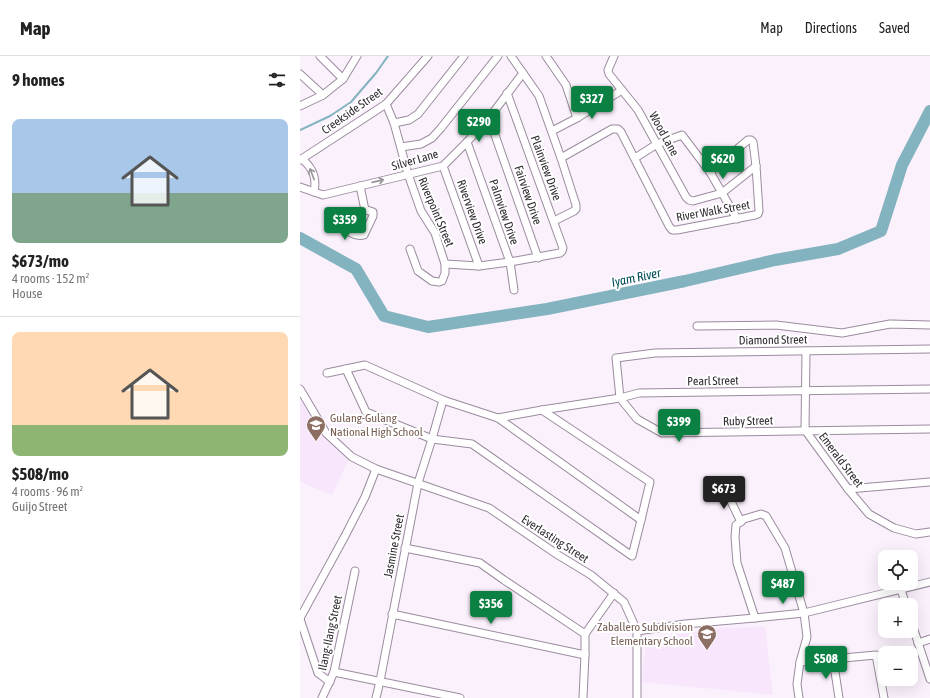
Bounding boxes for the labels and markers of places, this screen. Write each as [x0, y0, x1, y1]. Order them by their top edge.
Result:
pin: $327 [568, 86, 616, 120]
pin: $290 [455, 109, 503, 143]
pin: $620 [699, 146, 747, 180]
pin: $359 [321, 207, 369, 241]
pin: $399 [655, 409, 703, 443]
place label: Gulang-Gulang National High School [330, 411, 424, 439]
school or university icon: Gulang-Gulang National High School [305, 414, 327, 442]
pin: $673 [700, 476, 748, 510]
pin: $487 [759, 571, 807, 605]
pin: $356 [467, 591, 515, 625]
place label: Zaballero Subdivision Elementary School [597, 620, 694, 648]
school or university icon: Zaballero Subdivision Elementary School [696, 623, 718, 651]
pin: $508 [802, 646, 850, 680]

